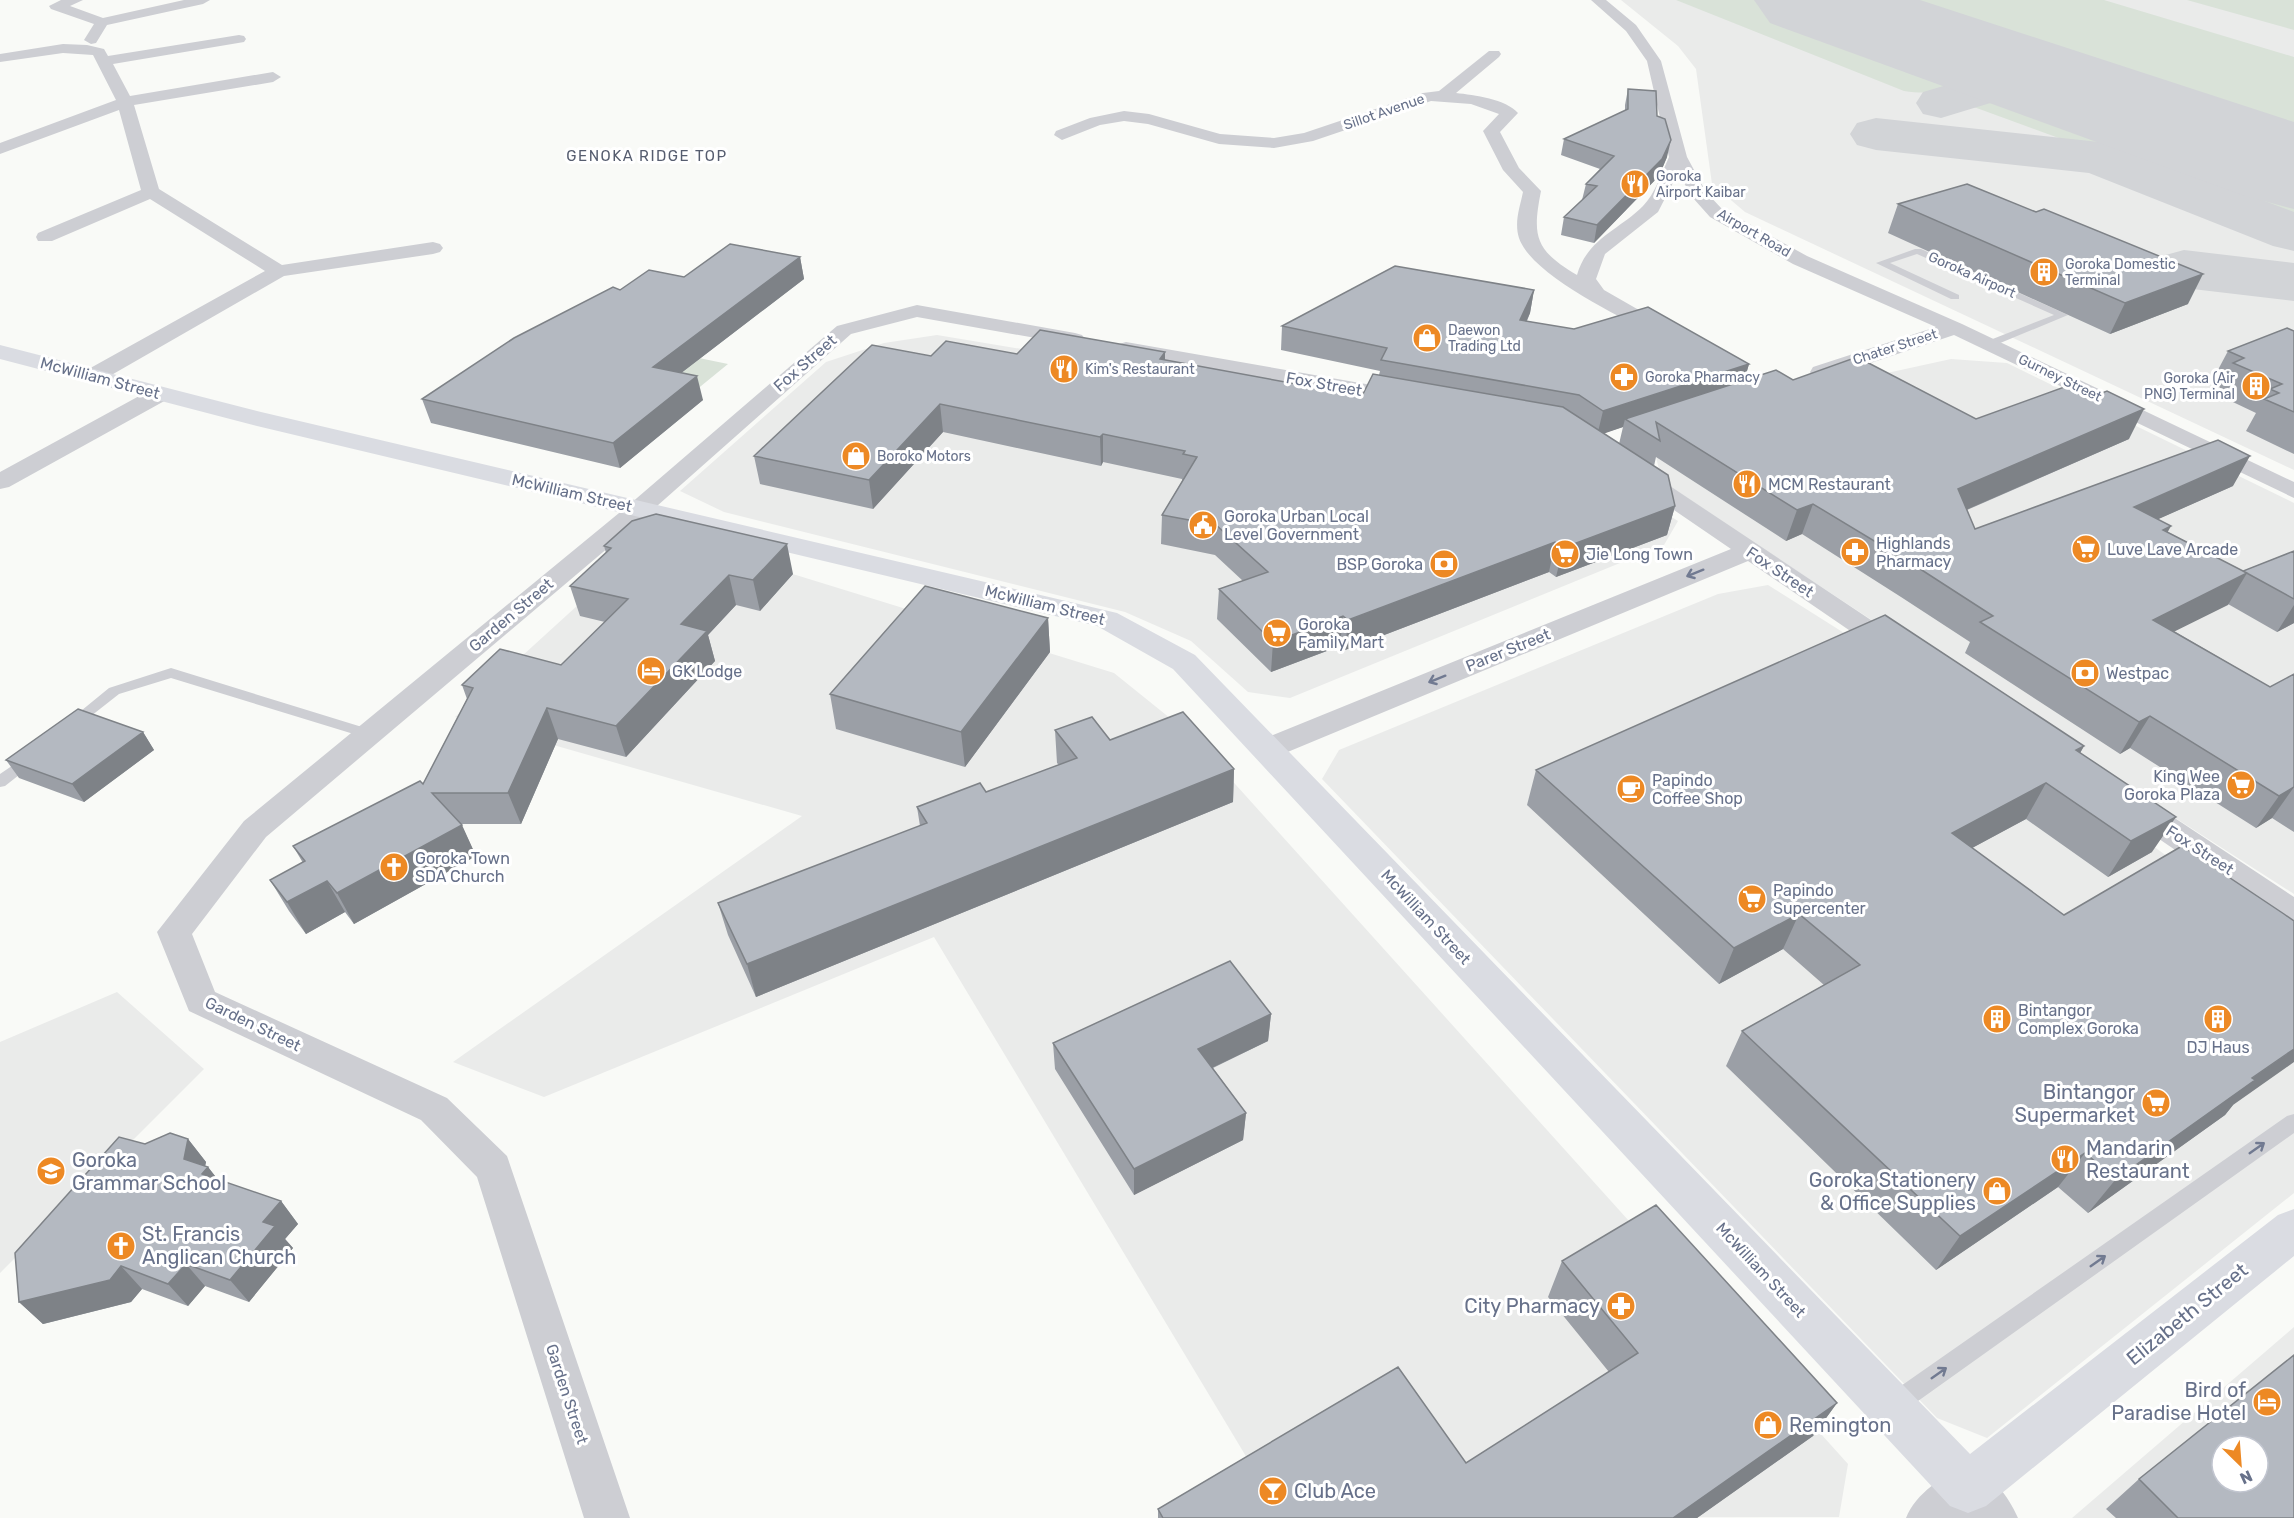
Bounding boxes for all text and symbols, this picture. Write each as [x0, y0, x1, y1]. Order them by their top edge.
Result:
street label: Sillot Avenue [1341, 90, 1427, 134]
district label: GENOKA RIDGE TOP [566, 147, 728, 165]
restaurant icon: Goroka Airport Kaibar [1619, 168, 1651, 200]
place label: Goroka Airport Kaibar [1656, 168, 1746, 201]
street label: Airport Road [1714, 205, 1794, 261]
street label: Goroka Airport [1926, 248, 2019, 302]
building icon: Goroka Domestic Terminal [2028, 256, 2060, 288]
place label: Goroka Domestic Terminal [2065, 256, 2176, 289]
shop icon: Daewon Trading Ltd [1411, 322, 1443, 354]
place label: Daewon Trading Ltd [1448, 322, 1521, 355]
street label: Chater Street [1851, 325, 1940, 369]
street label: Fox Street [770, 331, 840, 395]
street label: Gurney Street [2016, 350, 2105, 406]
street label: McWilliam Street [38, 353, 162, 403]
restaurant icon: Kim's Restaurant [1048, 353, 1080, 385]
place label: Kim's Restaurant [1085, 361, 1195, 378]
pharmacy icon: Goroka Pharmacy [1608, 361, 1640, 393]
street label: Fox Street [1284, 368, 1364, 400]
place label: Goroka Pharmacy [1645, 369, 1760, 386]
place label: Goroka (Air PNG) Terminal [2144, 370, 2236, 403]
building icon: Goroka (Air PNG) Terminal [2240, 370, 2272, 402]
shop icon: Boroko Motors [840, 440, 872, 472]
place label: Boroko Motors [877, 448, 971, 465]
restaurant icon: MCM Restaurant [1731, 468, 1763, 500]
street label: McWilliam Street [510, 470, 634, 516]
place label: MCM Restaurant [1768, 475, 1891, 494]
place label: Goroka Urban Local Level Government [1224, 507, 1369, 544]
public building icon: Goroka Urban Local Level Government [1187, 509, 1219, 541]
supermarket icon: Luve Lave Arcade [2070, 533, 2102, 565]
place label: Highlands Pharmacy [1876, 534, 1952, 571]
pharmacy icon: Highlands Pharmacy [1839, 536, 1871, 568]
supermarket icon: Jie Long Town [1549, 538, 1581, 570]
place label: Luve Lave Arcade [2107, 540, 2238, 559]
street label: Fox Street [1743, 543, 1817, 601]
place label: Jie Long Town [1586, 545, 1693, 564]
bank icon: BSP Goroka [1428, 548, 1460, 580]
place label: BSP Goroka [1336, 555, 1423, 574]
one-way arrow [1686, 568, 1705, 579]
street label: Garden Street [465, 574, 557, 656]
street label: McWilliam Street [983, 581, 1107, 629]
place label: Goroka Family Mart [1298, 615, 1384, 652]
supermarket icon: Goroka Family Mart [1261, 617, 1293, 649]
street label: Parer Street [1463, 624, 1553, 676]
hotel icon: GK Lodge [635, 655, 667, 687]
bank icon: Westpac [2069, 657, 2101, 689]
place label: GK Lodge [672, 662, 742, 681]
place label: Westpac [2106, 664, 2169, 683]
one-way arrow [1428, 674, 1446, 685]
place label: King Wee Goroka Plaza [2124, 767, 2220, 804]
supermarket icon: King Wee Goroka Plaza [2225, 769, 2257, 801]
place label: Papindo Coffee Shop [1652, 771, 1743, 808]
cafe icon: Papindo Coffee Shop [1615, 773, 1647, 805]
street label: Fox Street [2163, 821, 2237, 879]
place label: Goroka Town SDA Church [415, 849, 510, 886]
church icon: Goroka Town SDA Church [378, 851, 410, 883]
street label: McWilliam Street [1377, 866, 1475, 968]
place label: Papindo Supercenter [1773, 881, 1866, 918]
supermarket icon: Papindo Supercenter [1736, 883, 1768, 915]
street label: Garden Street [202, 993, 304, 1055]
place label: Bintangor Complex Goroka [2018, 1001, 2139, 1038]
building icon: Bintangor Complex Goroka [1981, 1003, 2013, 1035]
building icon: DJ Haus [2202, 1003, 2234, 1035]
place label: DJ Haus [2186, 1038, 2250, 1057]
place label: Bintangor Supermarket [2015, 1080, 2135, 1127]
supermarket icon: Bintangor Supermarket [2140, 1087, 2172, 1119]
place label: Mandarin Restaurant [2086, 1136, 2190, 1183]
one-way arrow [2249, 1142, 2265, 1154]
restaurant icon: Mandarin Restaurant [2049, 1143, 2081, 1175]
place label: Goroka Grammar School [72, 1148, 226, 1195]
school or university icon: Goroka Grammar School [35, 1155, 67, 1187]
place label: Goroka Stationery & Office Supplies [1809, 1168, 1976, 1215]
shop icon: Goroka Stationery & Office Supplies [1981, 1175, 2013, 1207]
street label: McWilliam Street [1712, 1219, 1810, 1321]
place label: St. Francis Anglican Church [142, 1222, 296, 1269]
church icon: St. Francis Anglican Church [105, 1230, 137, 1262]
one-way arrow [2089, 1255, 2106, 1267]
street label: Elizabeth Street [2122, 1258, 2253, 1370]
pharmacy icon: City Pharmacy [1605, 1290, 1637, 1322]
place label: City Pharmacy [1464, 1294, 1600, 1318]
street label: Garden Street [542, 1342, 592, 1446]
one-way arrow [1930, 1367, 1946, 1379]
place label: Bird of Paradise Hotel [2111, 1378, 2246, 1425]
hotel icon: Bird of Paradise Hotel [2251, 1386, 2283, 1418]
shop icon: Remington [1752, 1409, 1784, 1441]
place label: Remington [1789, 1413, 1891, 1437]
north arrow [2210, 1434, 2270, 1494]
text: N [2237, 1466, 2255, 1488]
bar icon: Club Ace [1257, 1475, 1289, 1507]
place label: Club Ace [1294, 1479, 1376, 1503]

